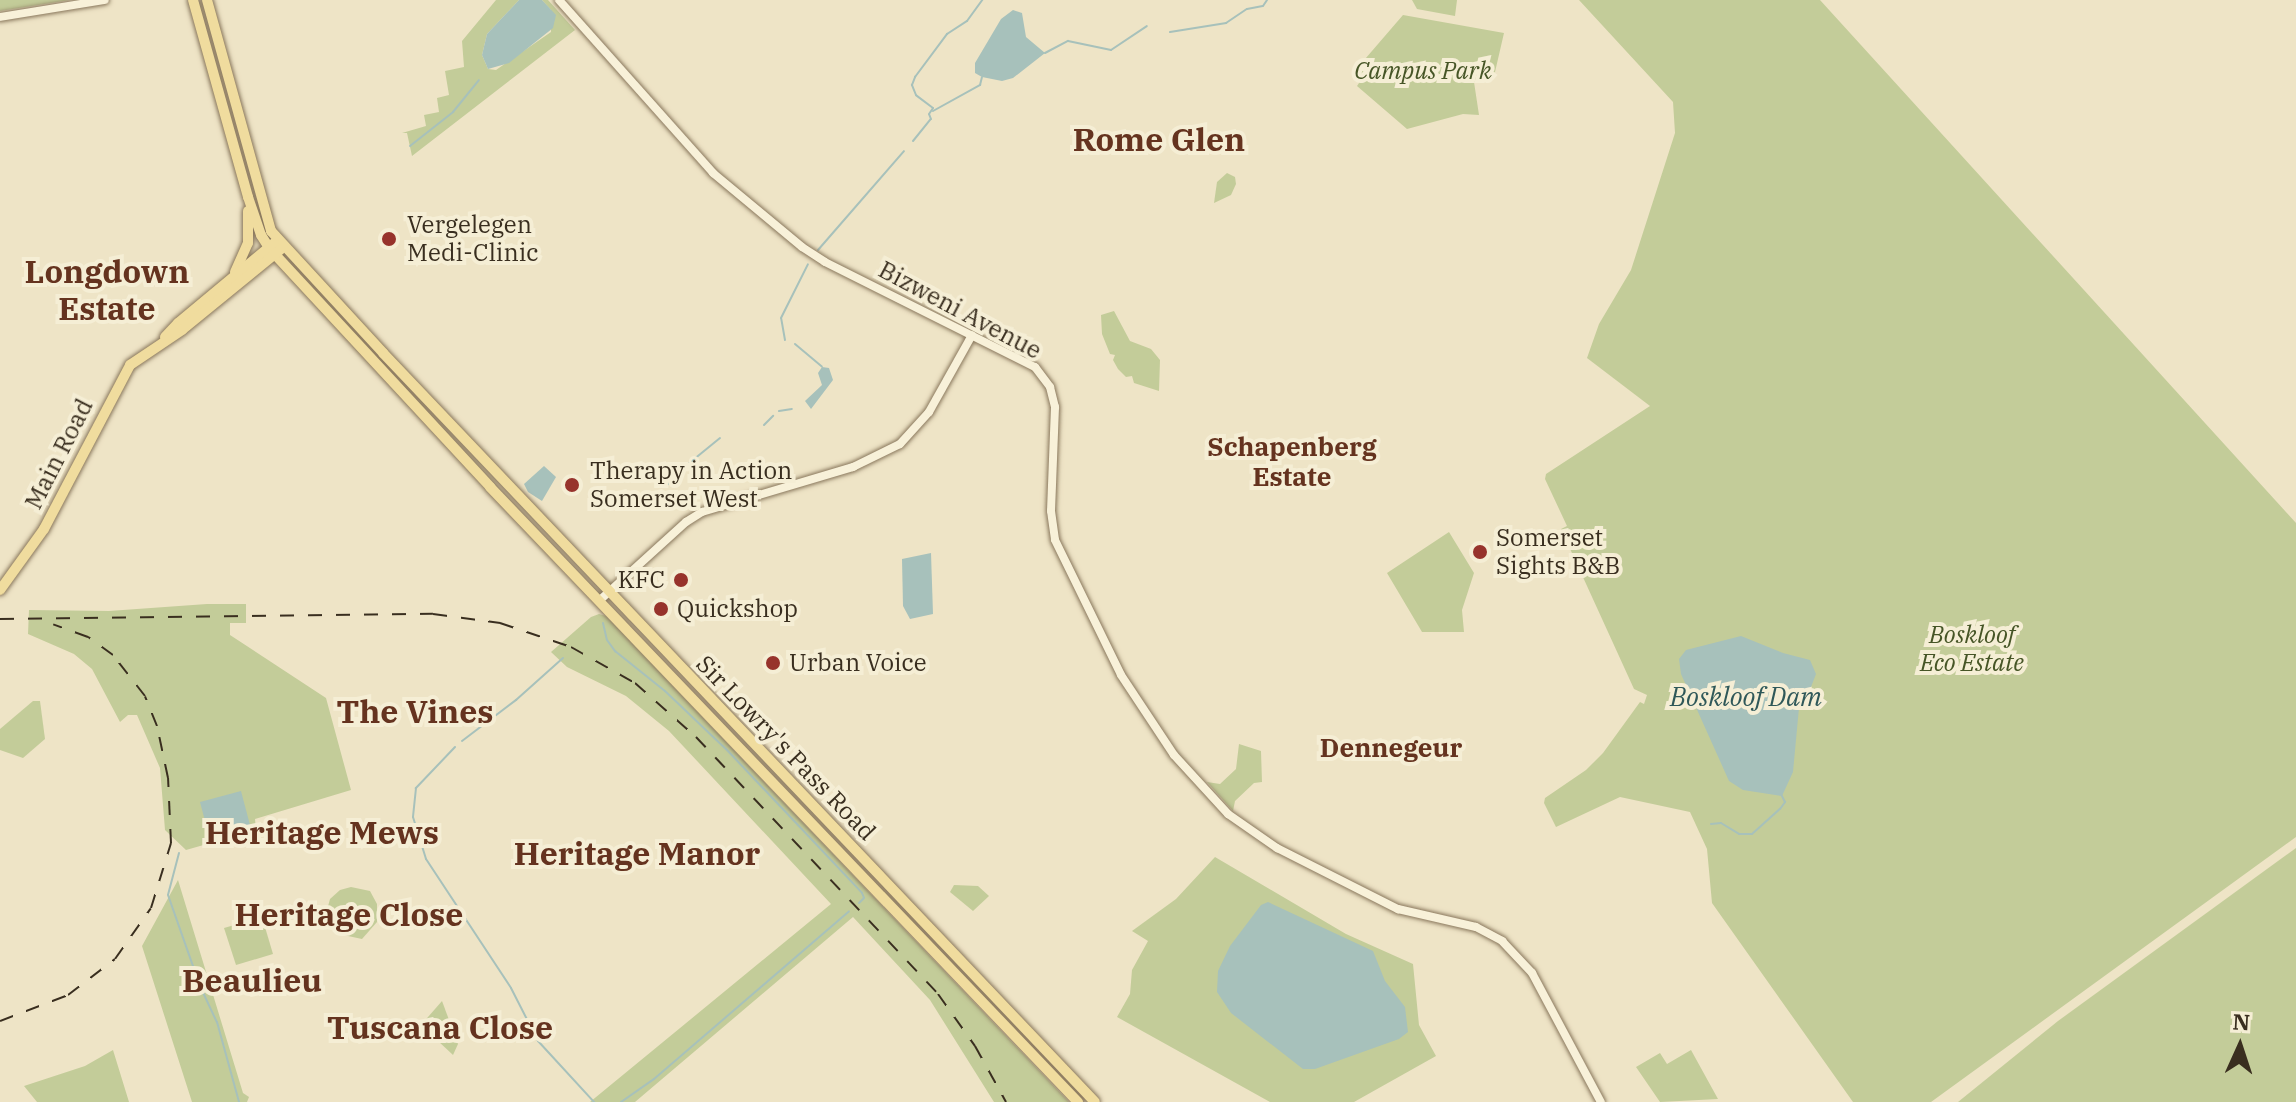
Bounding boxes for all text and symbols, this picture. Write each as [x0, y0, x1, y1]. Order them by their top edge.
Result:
park label: Campus Park [1354, 57, 1492, 85]
district label: Rome Glen [1073, 120, 1245, 158]
place label: Vergelegen Medi-Clinic [407, 211, 539, 267]
marker: Vergelegen Medi-Clinic [378, 228, 400, 250]
district label: Longdown Estate [25, 253, 189, 328]
street label: Bizweni Avenue [874, 255, 1046, 365]
street label: Main Road [19, 394, 99, 514]
district label: Schapenberg Estate [1207, 431, 1377, 492]
place label: Therapy in Action Somerset West [590, 457, 792, 513]
marker: Therapy in Action Somerset West [561, 474, 583, 496]
place label: Somerset Sights B&B [1496, 524, 1620, 580]
marker: Somerset Sights B&B [1471, 543, 1489, 561]
place label: KFC [618, 566, 665, 594]
marker: KFC [672, 571, 690, 589]
place label: Quickshop [677, 595, 798, 623]
marker: Quickshop [652, 600, 670, 618]
park label: Boskloof Eco Estate [1920, 621, 2024, 677]
place label: Urban Voice [789, 649, 927, 677]
street label: Sir Lowry's Pass Road [690, 650, 882, 846]
marker: Urban Voice [764, 654, 782, 672]
water label: Boskloof Dam [1670, 681, 1822, 713]
district label: The Vines [336, 692, 494, 730]
district label: Dennegeur [1320, 732, 1462, 764]
district label: Heritage Mews [205, 813, 439, 851]
district label: Heritage Manor [514, 834, 760, 872]
district label: Heritage Close [235, 895, 463, 933]
district label: Beaulieu [182, 961, 322, 999]
north arrow [2200, 1006, 2280, 1086]
text: N [2232, 1007, 2251, 1036]
district label: Tuscana Close [327, 1008, 553, 1046]

